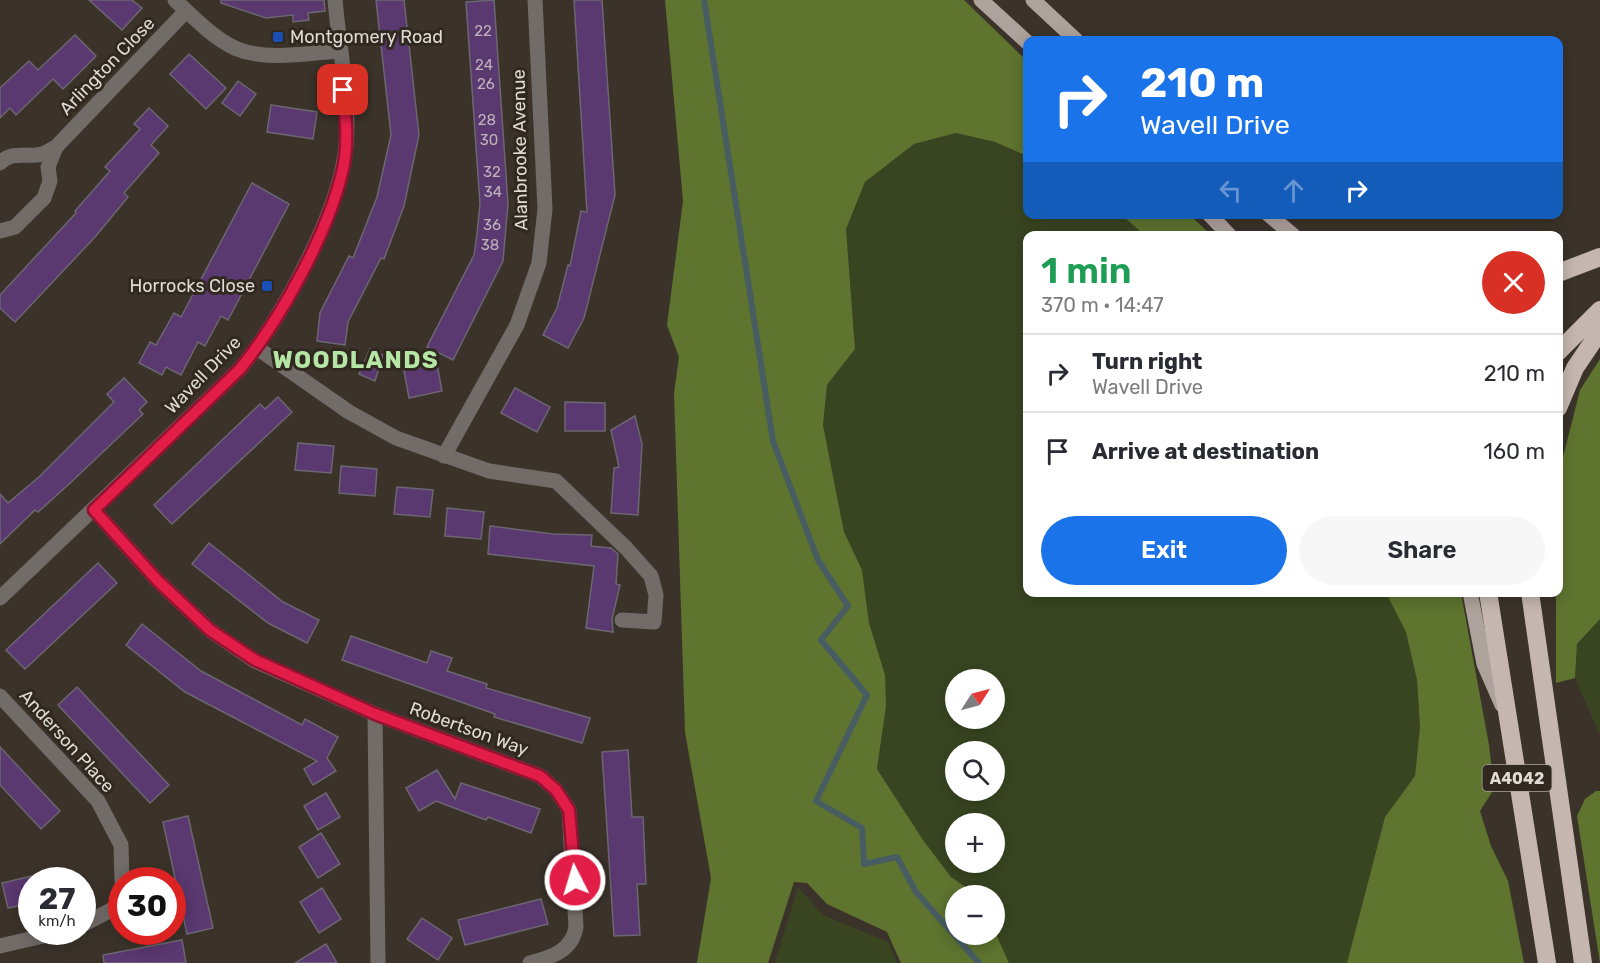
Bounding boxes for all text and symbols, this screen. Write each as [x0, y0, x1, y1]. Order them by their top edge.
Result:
street label: Arlington Close [55, 12, 159, 120]
house number: 22 [474, 22, 492, 40]
place label: Montgomery Road [290, 26, 443, 48]
marker: Montgomery Road [271, 30, 285, 44]
house number: 24 [475, 56, 493, 74]
text: 210 m [1140, 58, 1264, 108]
icon: right [1041, 60, 1119, 138]
pin [317, 64, 368, 115]
street label: Alanbrooke Avenue [508, 69, 532, 231]
icon: arrive [326, 73, 359, 106]
house number: 26 [477, 75, 495, 93]
text: Wavell Drive [1140, 109, 1290, 141]
house number: 28 [478, 111, 496, 129]
house number: 30 [480, 131, 498, 149]
house number: 32 [483, 163, 501, 181]
icon: left [1214, 174, 1247, 207]
icon: ahead [1277, 174, 1310, 207]
icon: right [1340, 174, 1373, 207]
house number: 34 [484, 183, 502, 201]
house number: 36 [483, 216, 501, 234]
house number: 38 [481, 236, 499, 254]
text: 1 min [1041, 249, 1132, 292]
button: close [1482, 251, 1545, 314]
place label: Horrocks Close [129, 275, 255, 297]
marker: Horrocks Close [260, 279, 274, 293]
text: 370 m · 14:47 [1041, 293, 1163, 317]
street label: Wavell Drive [160, 331, 246, 419]
district label: WOODLANDS [273, 346, 439, 374]
text: Turn right [1092, 348, 1202, 375]
icon: right [1041, 357, 1074, 390]
text: 210 m [1484, 360, 1545, 387]
text: Wavell Drive [1092, 375, 1203, 399]
icon: arrive [1041, 435, 1074, 468]
text: Arrive at destination [1092, 438, 1319, 465]
text: 160 m [1483, 438, 1545, 465]
button: Exit [1041, 516, 1287, 585]
button: Share [1299, 516, 1545, 585]
north arrow [945, 669, 1005, 729]
map controls [945, 669, 1005, 945]
street label: Anderson Place [15, 685, 119, 797]
street label: Robertson Way [407, 697, 532, 761]
button: search [945, 741, 1005, 801]
road number: A4042 [1482, 765, 1552, 791]
button: + [945, 813, 1005, 873]
position arrow [543, 848, 607, 912]
speed limit sign: 30 [108, 867, 186, 945]
text: 27 [39, 881, 75, 917]
button: − [945, 885, 1005, 945]
text: km/h [38, 912, 76, 930]

